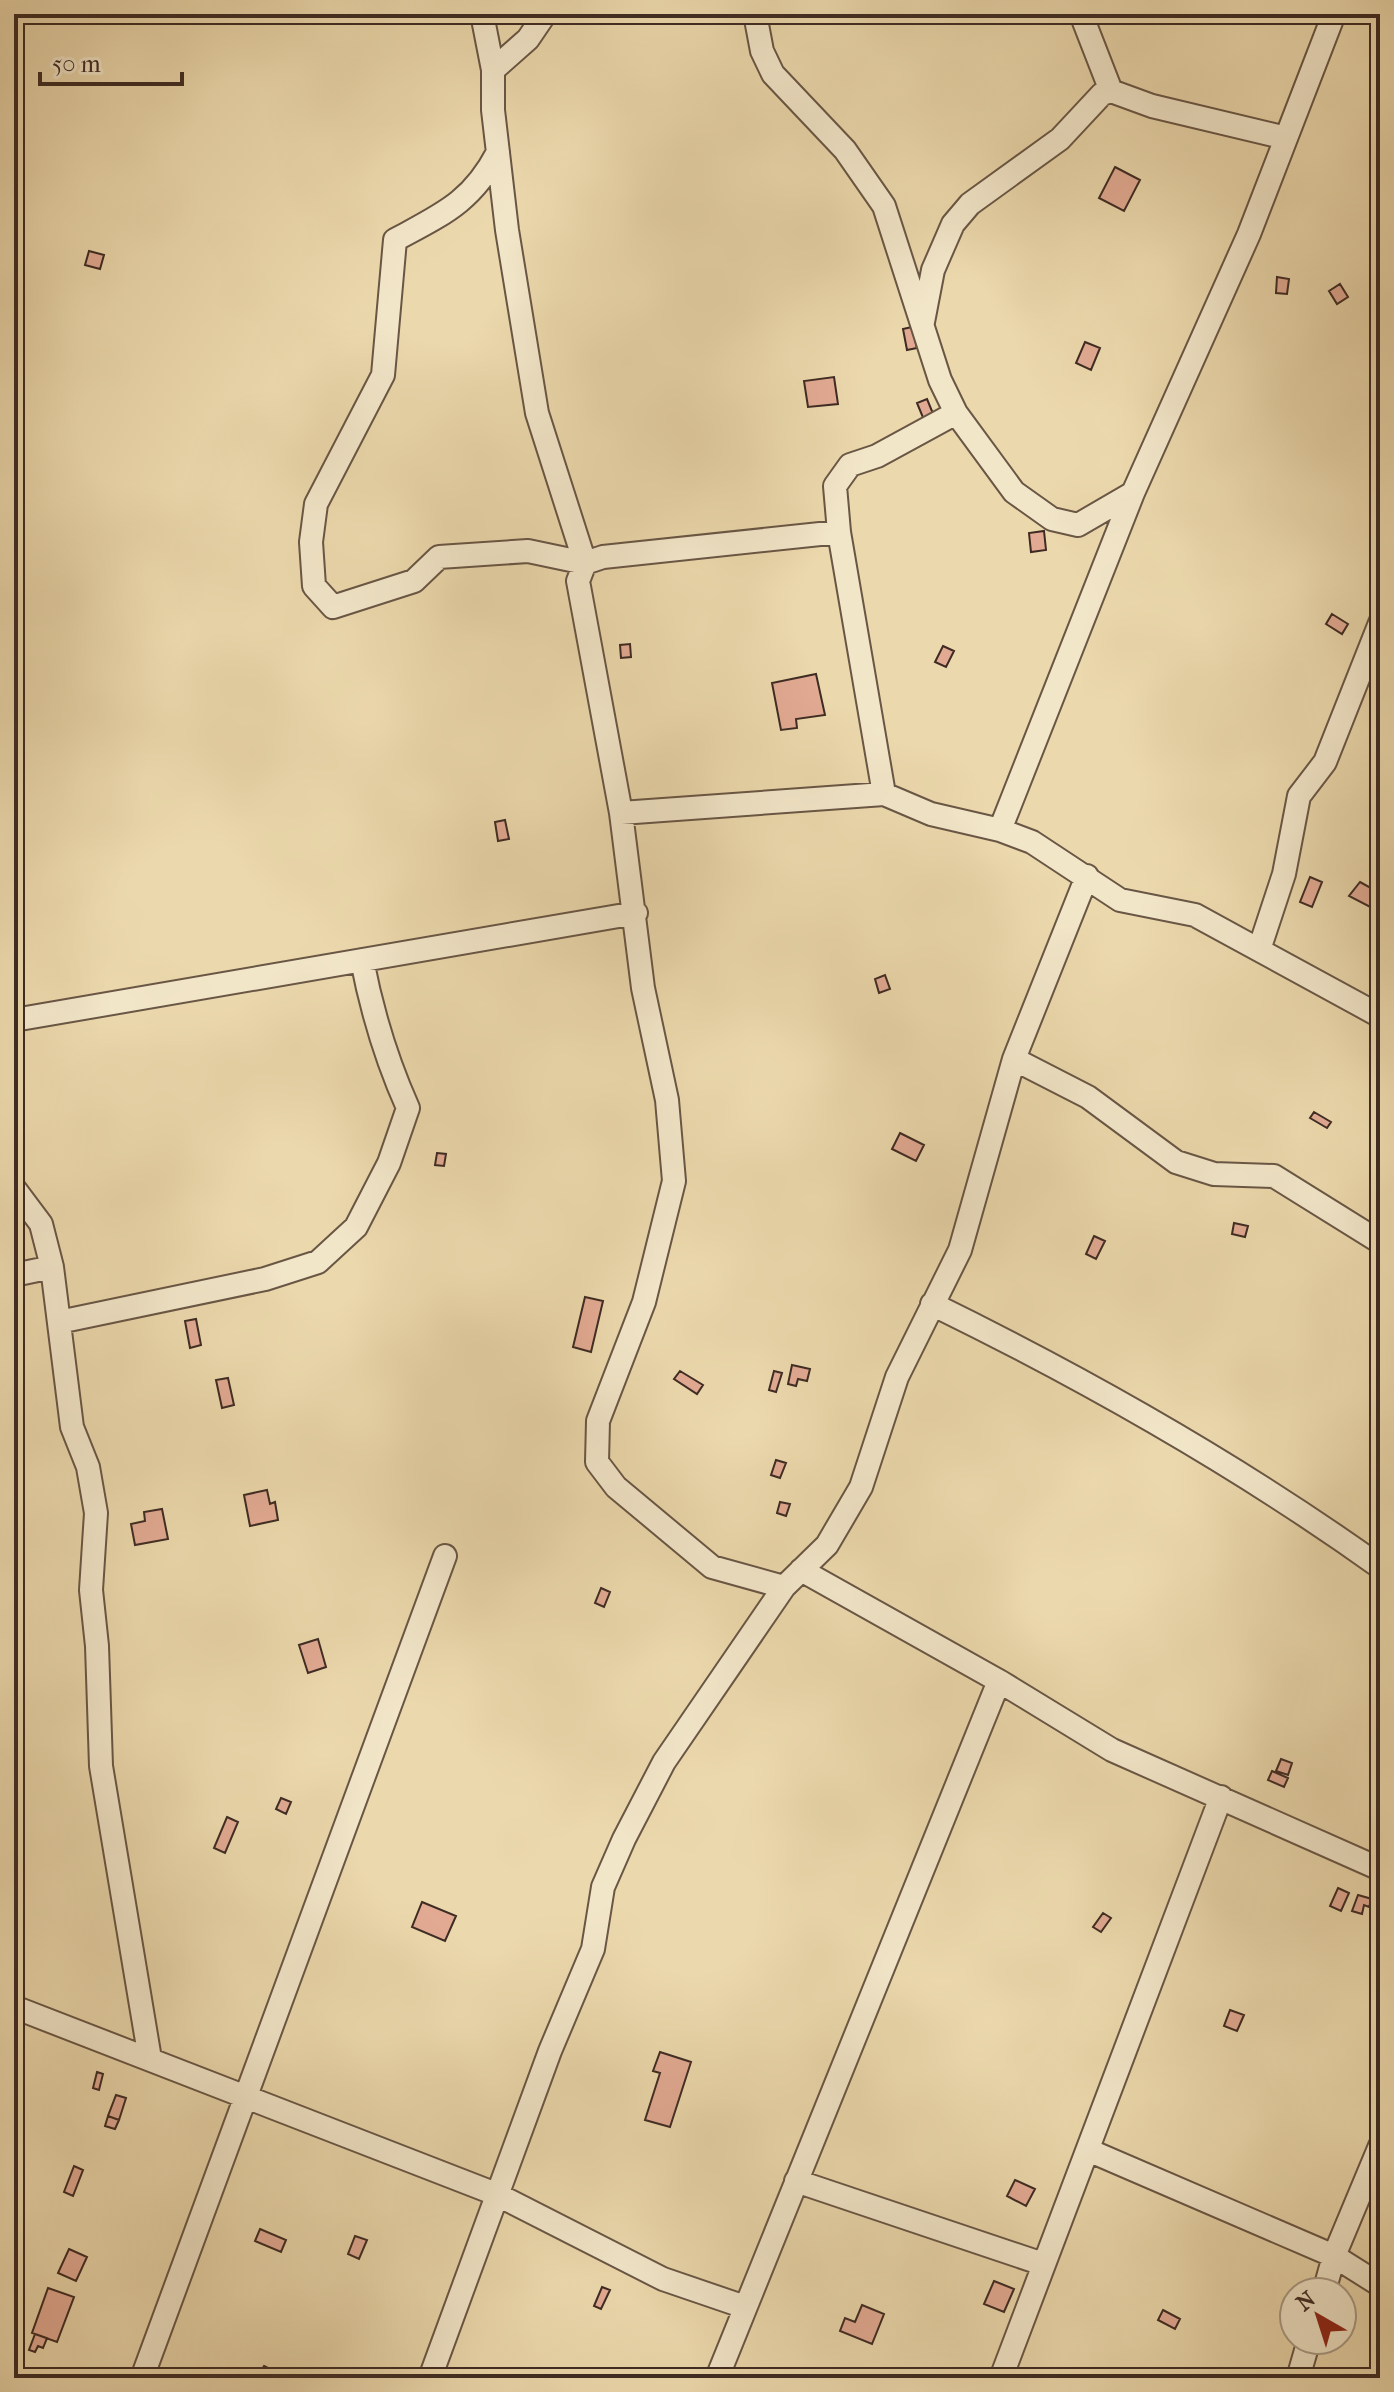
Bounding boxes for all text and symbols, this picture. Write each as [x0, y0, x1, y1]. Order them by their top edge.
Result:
scale bar [40, 36, 182, 86]
text: 50 m [52, 50, 101, 78]
north arrow [1278, 2276, 1358, 2356]
text: N [1291, 2286, 1321, 2317]

